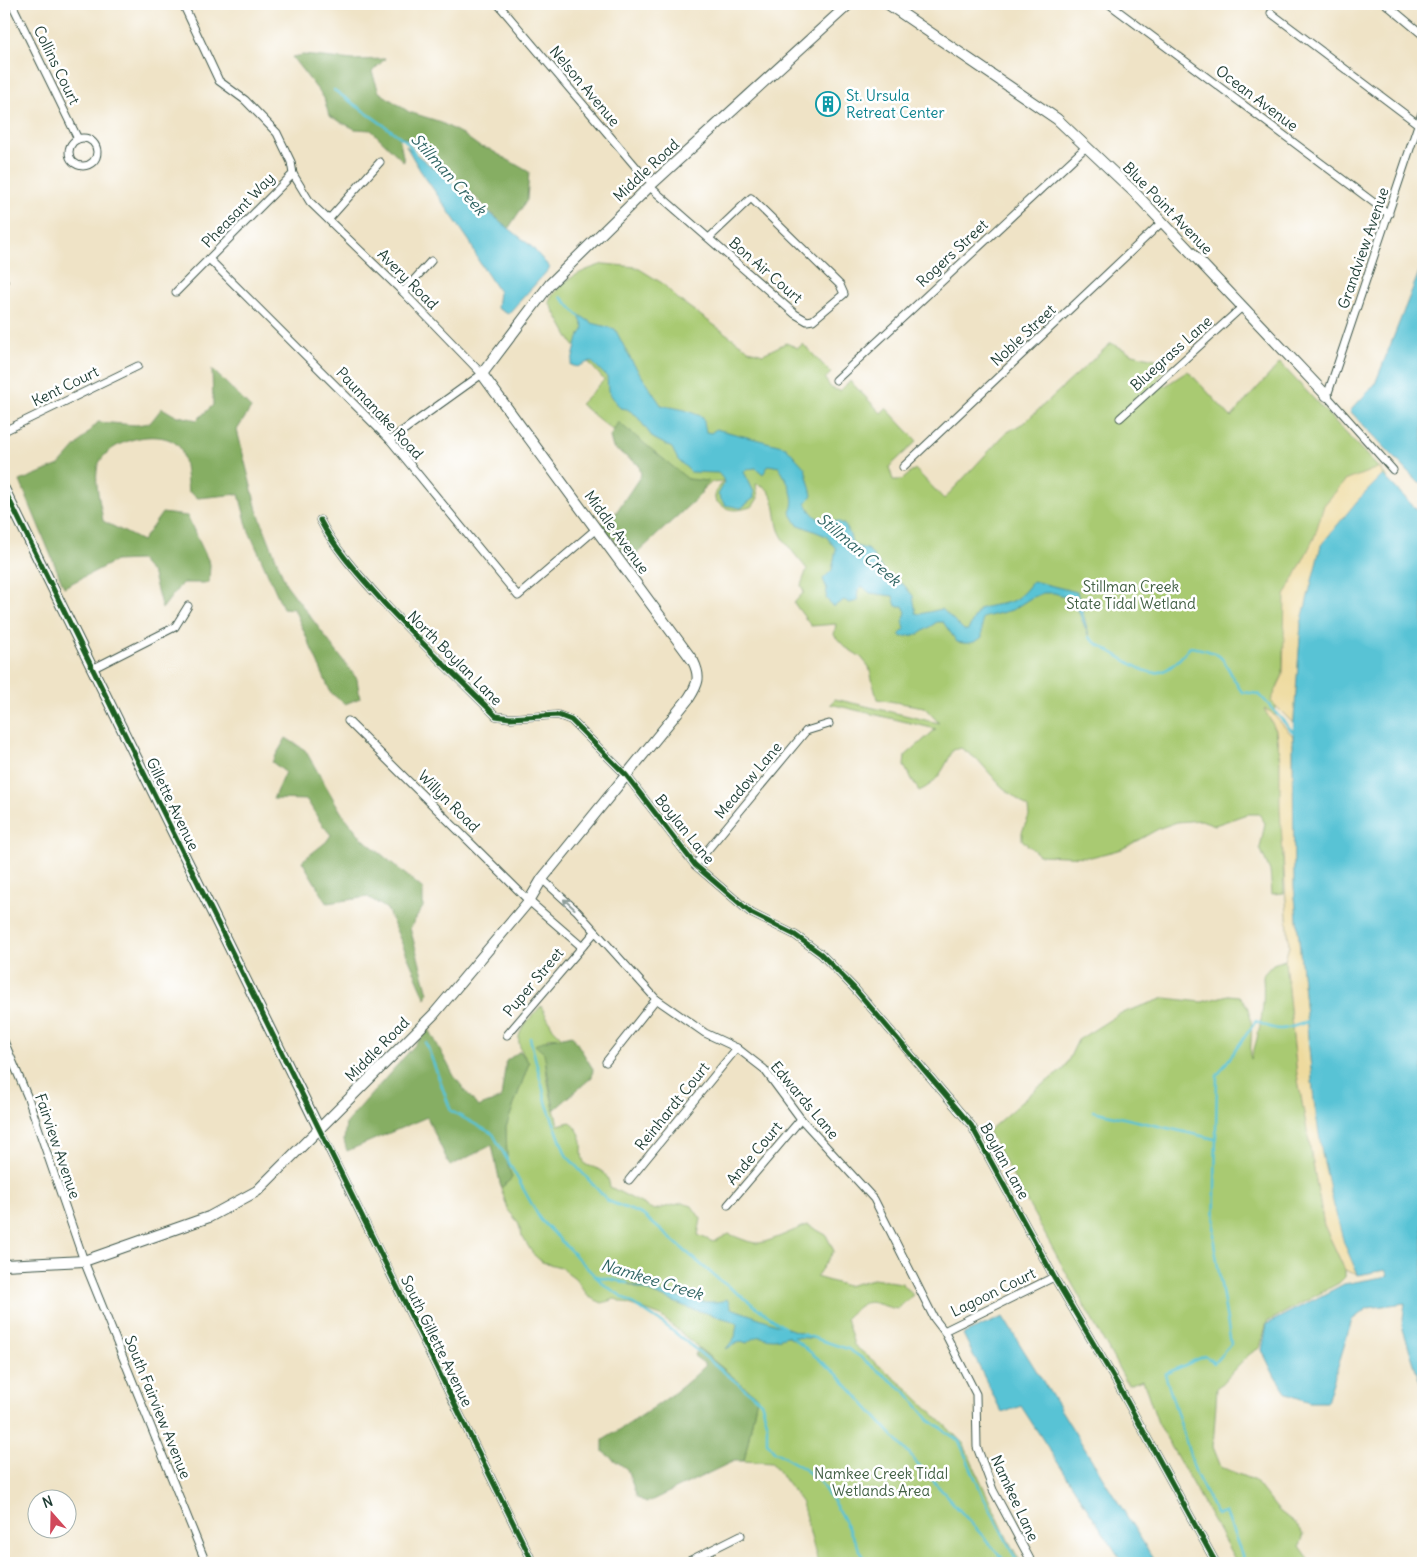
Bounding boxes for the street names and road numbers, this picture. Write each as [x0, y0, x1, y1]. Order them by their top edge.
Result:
street label: Collins Court [30, 22, 84, 108]
street label: Nelson Avenue [546, 42, 624, 130]
street label: Ocean Avenue [1212, 61, 1302, 135]
street label: Middle Road [609, 135, 683, 205]
street label: Blue Point Avenue [1119, 158, 1217, 258]
street label: Pheasant Way [197, 168, 279, 252]
street label: Grandview Avenue [1333, 185, 1393, 311]
street label: Rogers Street [912, 215, 992, 291]
street label: Bon Air Court [725, 233, 807, 307]
street label: Avery Road [374, 245, 443, 314]
street label: Noble Street [987, 300, 1059, 370]
street label: Bluegrass Lane [1126, 311, 1216, 395]
street label: Kent Court [28, 362, 102, 410]
street label: Paumanake Road [332, 363, 428, 463]
street label: Middle Avenue [580, 487, 654, 577]
street label: North Boylan Lane [404, 607, 506, 709]
street label: Meadow Lane [710, 738, 786, 822]
street label: Gillette Avenue [142, 754, 204, 854]
street label: Willyn Road [414, 766, 484, 836]
street label: Boylan Lane [651, 790, 719, 868]
street label: Puper Street [499, 944, 567, 1020]
street label: Middle Road [341, 1013, 413, 1085]
street label: Edwards Lane [767, 1057, 843, 1143]
street label: Reinhardt Court [631, 1058, 713, 1154]
street label: Fairview Avenue [31, 1091, 85, 1201]
street label: Ande Court [722, 1117, 786, 1189]
street label: Boylan Lane [976, 1120, 1034, 1202]
street label: Lagoon Court [947, 1263, 1039, 1321]
street label: South Gillette Avenue [397, 1272, 477, 1410]
street label: South Fairview Avenue [121, 1333, 195, 1481]
street label: Namkee Lane [987, 1452, 1043, 1544]

